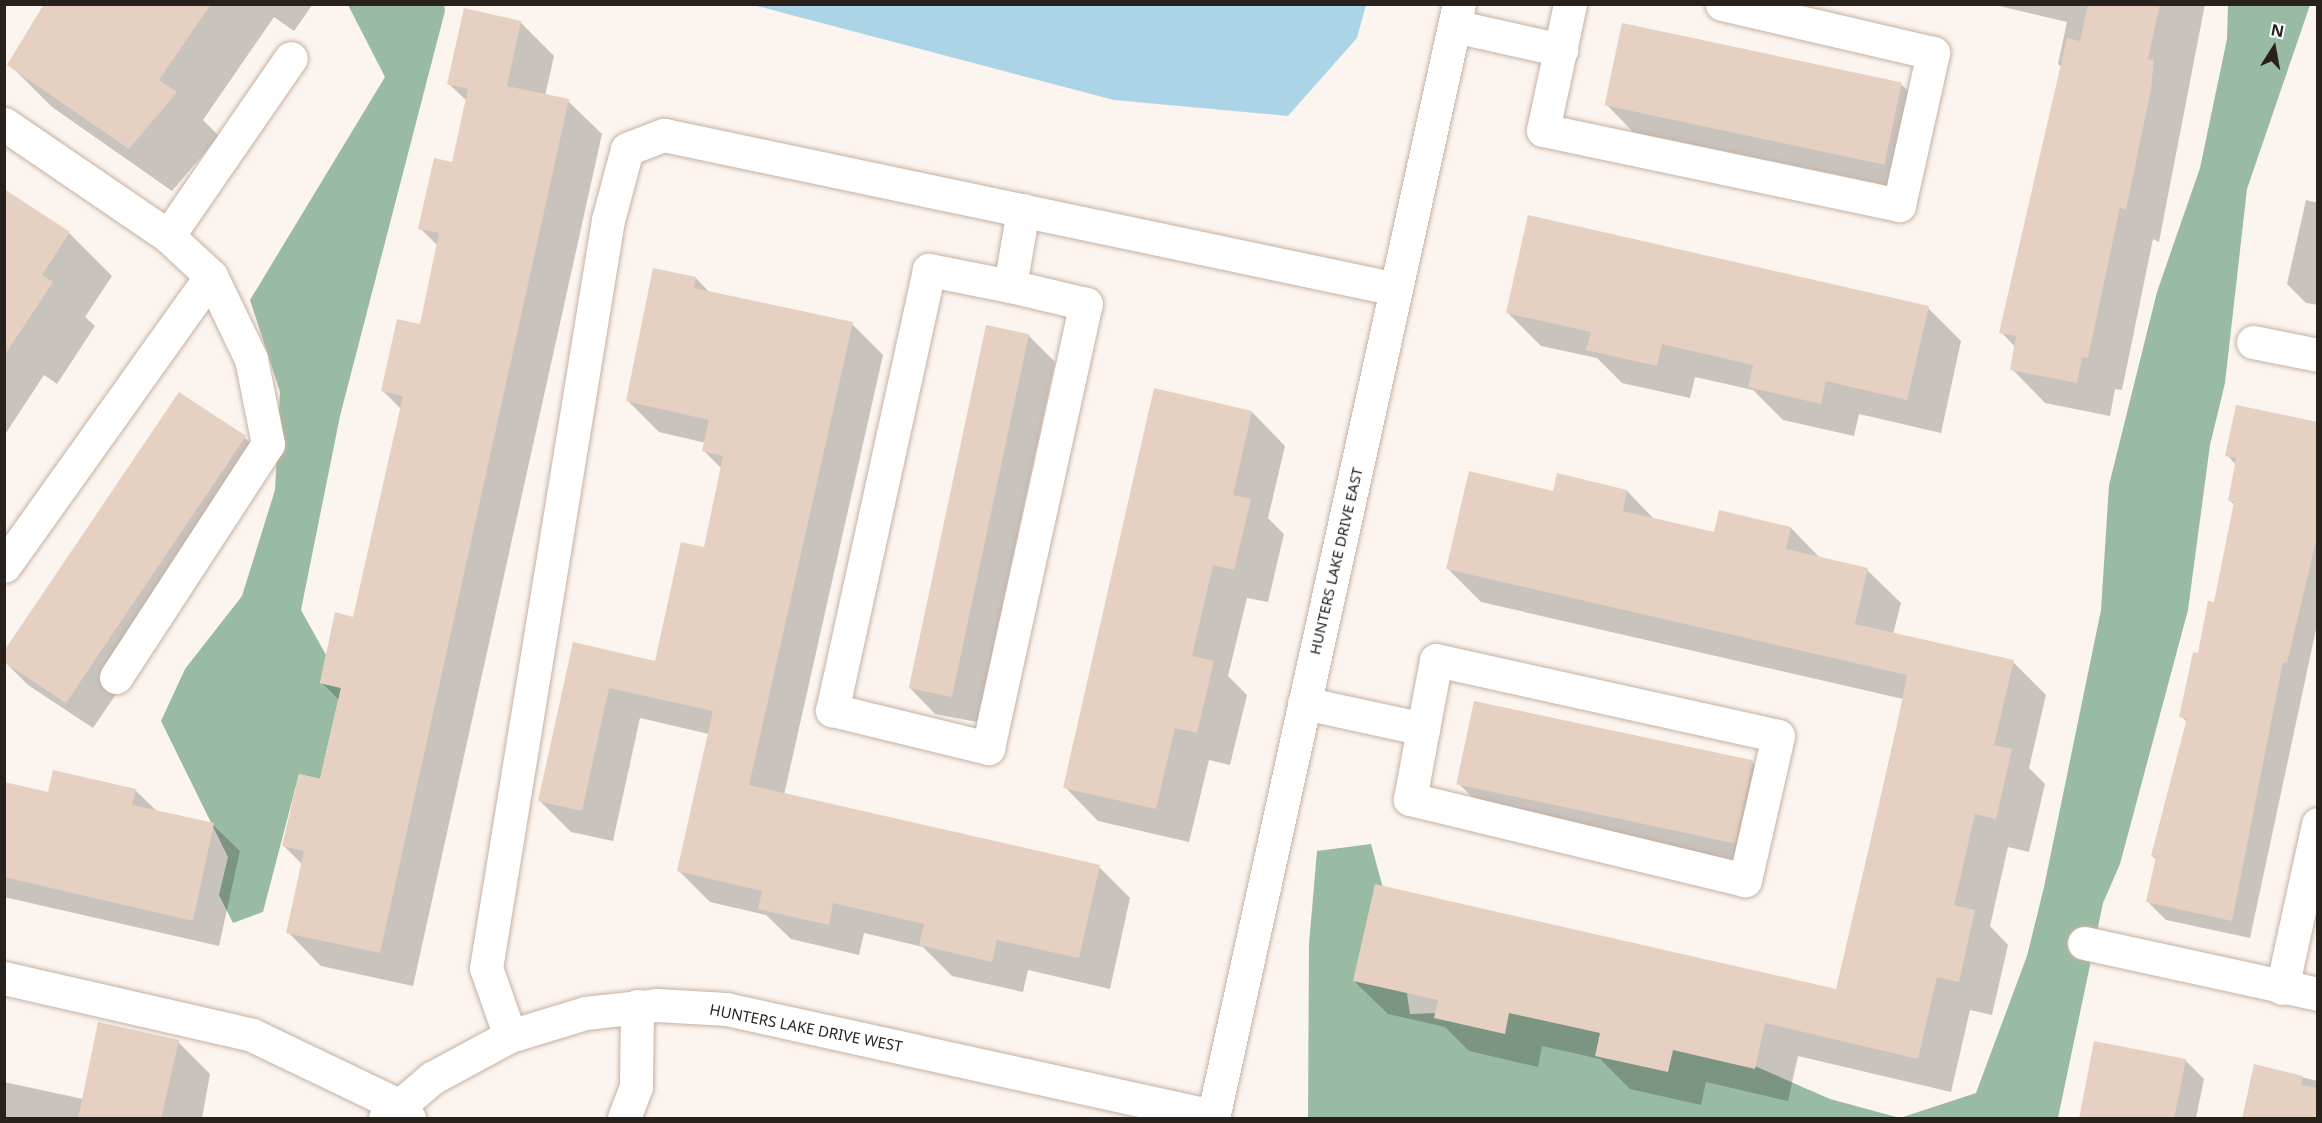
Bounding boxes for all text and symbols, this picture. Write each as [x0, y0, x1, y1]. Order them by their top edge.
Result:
north arrow [2244, 18, 2304, 78]
text: N [2269, 18, 2286, 42]
street label: HUNTERS LAKE DRIVE EAST [1306, 466, 1366, 656]
street label: HUNTERS LAKE DRIVE WEST [708, 1000, 904, 1056]

